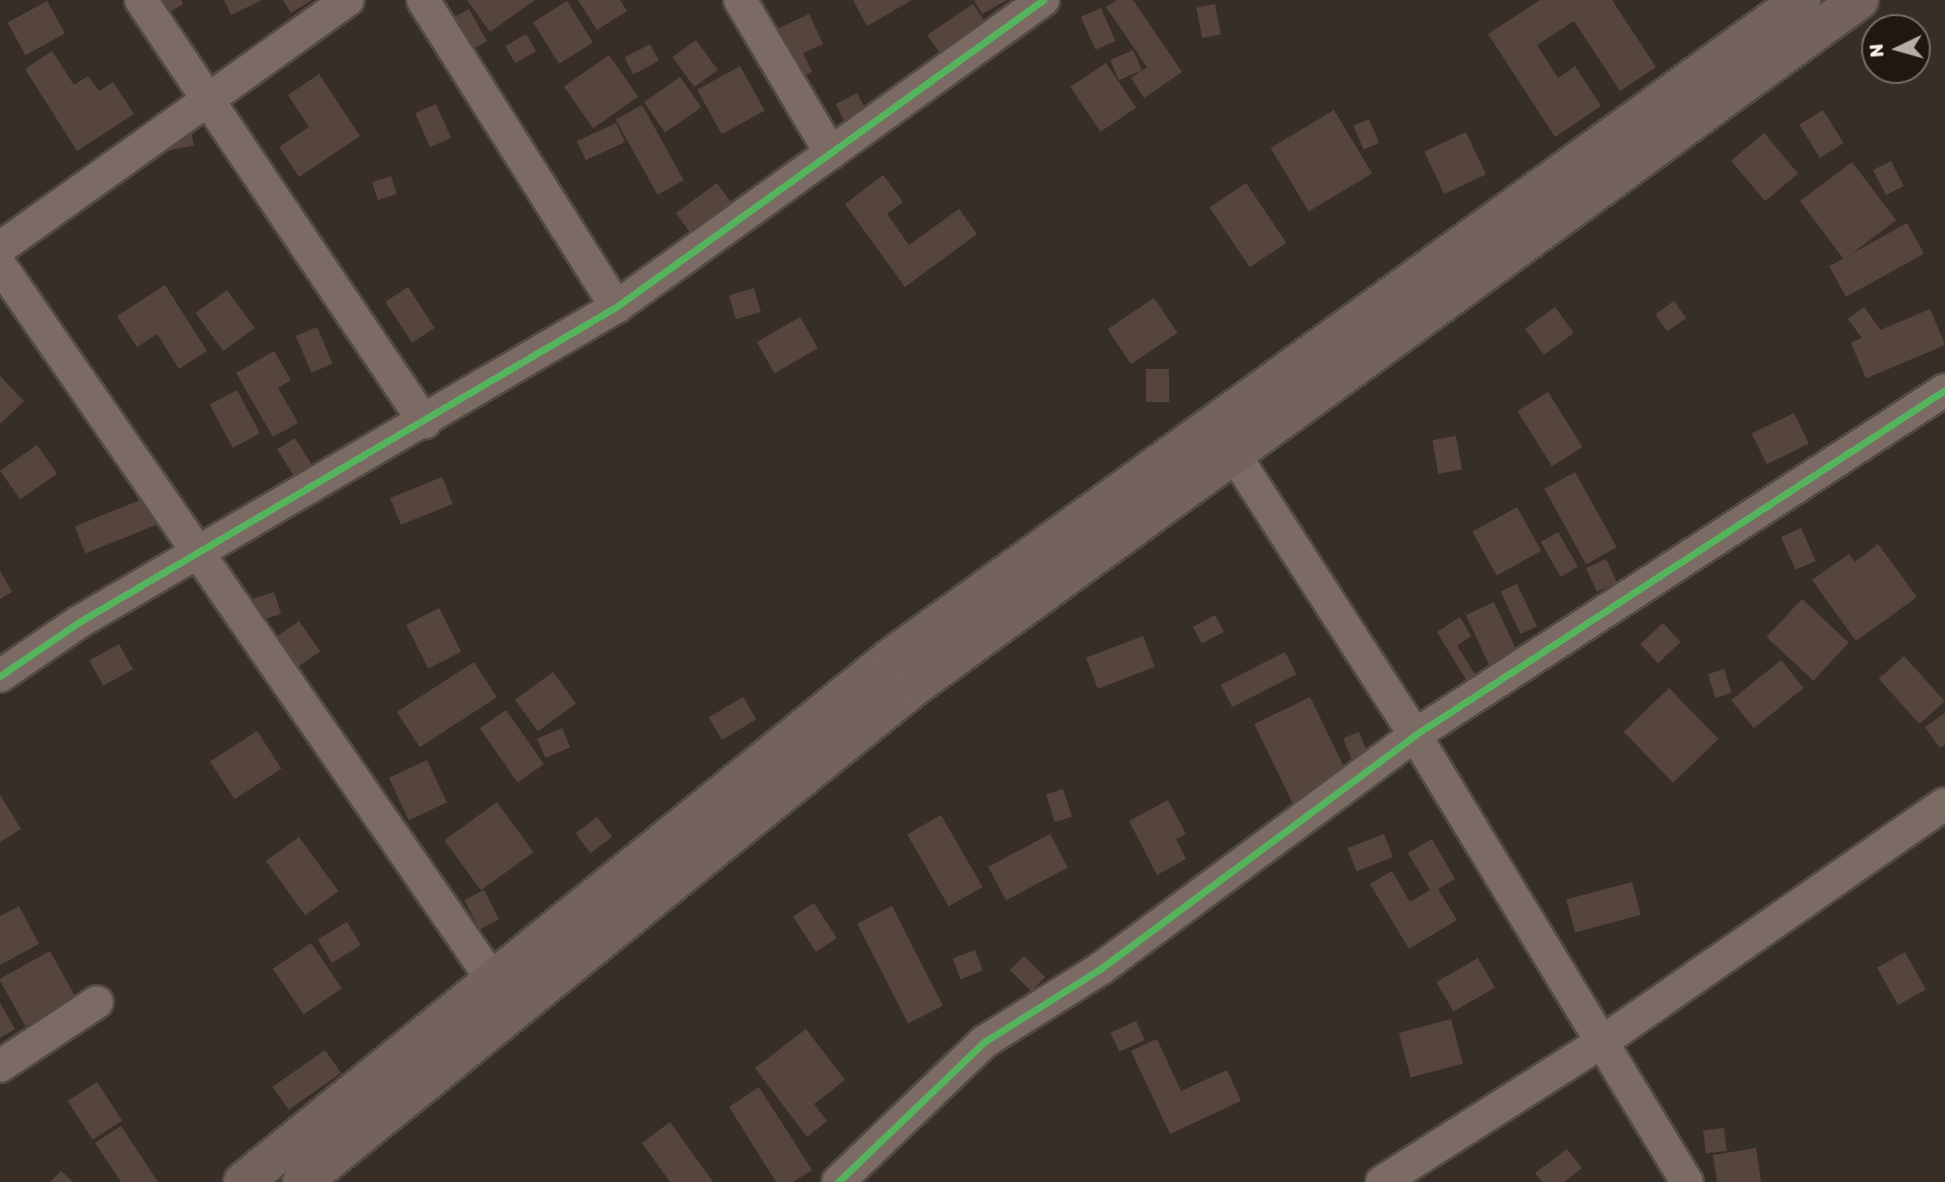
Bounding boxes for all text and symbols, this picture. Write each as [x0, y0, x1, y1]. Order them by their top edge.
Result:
north arrow [1861, 14, 1931, 84]
text: N [1865, 43, 1889, 59]

